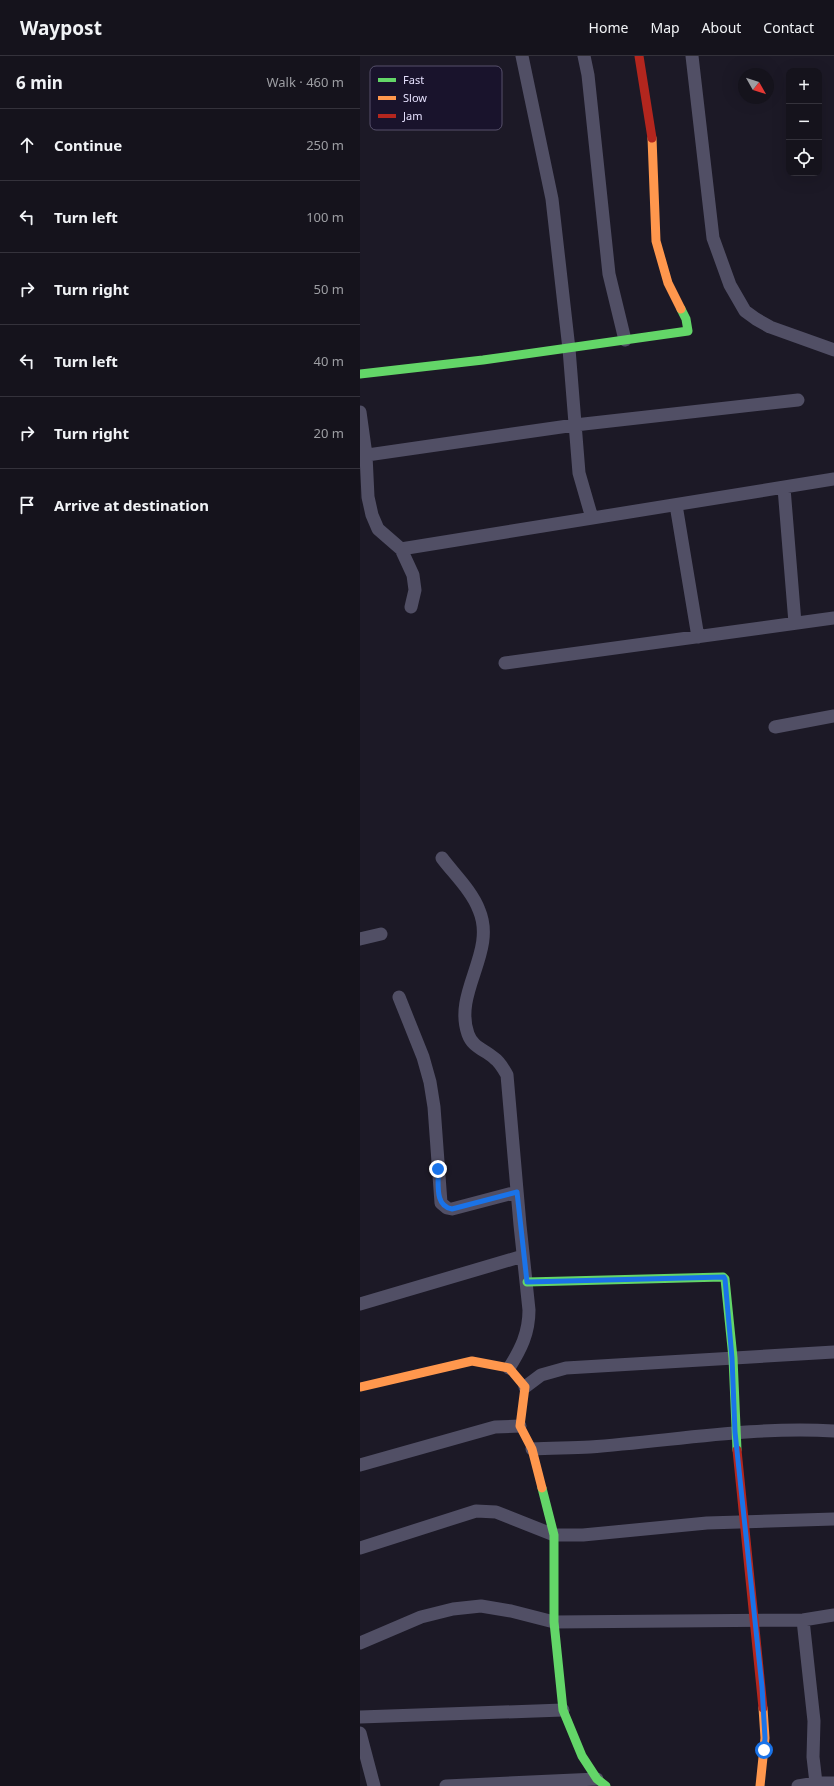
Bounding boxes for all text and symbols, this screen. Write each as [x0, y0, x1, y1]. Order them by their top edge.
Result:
text: Waypost [20, 15, 102, 41]
text: Home [589, 18, 628, 37]
text: Map [650, 18, 680, 37]
text: About [702, 18, 741, 37]
text: Contact [763, 18, 814, 37]
legend [370, 66, 502, 130]
north arrow [738, 68, 774, 104]
map controls [786, 68, 822, 176]
button: + [786, 68, 822, 104]
text: 6 min [16, 71, 63, 94]
text: Fast [403, 72, 424, 87]
text: Walk · 460 m [266, 73, 344, 91]
text: Slow [403, 90, 427, 105]
button: − [786, 104, 822, 140]
text: Jam [402, 108, 422, 123]
icon: ahead [16, 134, 38, 156]
text: Continue [54, 135, 122, 155]
text: 250 m [306, 136, 344, 154]
button: locate [786, 140, 822, 176]
icon: left [16, 206, 38, 228]
text: Turn left [54, 207, 118, 227]
text: 100 m [306, 208, 344, 226]
icon: right [16, 278, 38, 300]
text: Turn right [54, 279, 129, 299]
text: 50 m [314, 280, 344, 298]
icon: left [16, 350, 38, 372]
text: Turn left [54, 351, 118, 371]
text: 40 m [314, 352, 344, 370]
icon: right [16, 422, 38, 444]
text: Turn right [54, 423, 129, 443]
text: 20 m [314, 424, 344, 442]
icon: arrive [16, 494, 38, 516]
text: Arrive at destination [54, 495, 209, 515]
route end [429, 1160, 447, 1178]
route start [755, 1741, 773, 1759]

